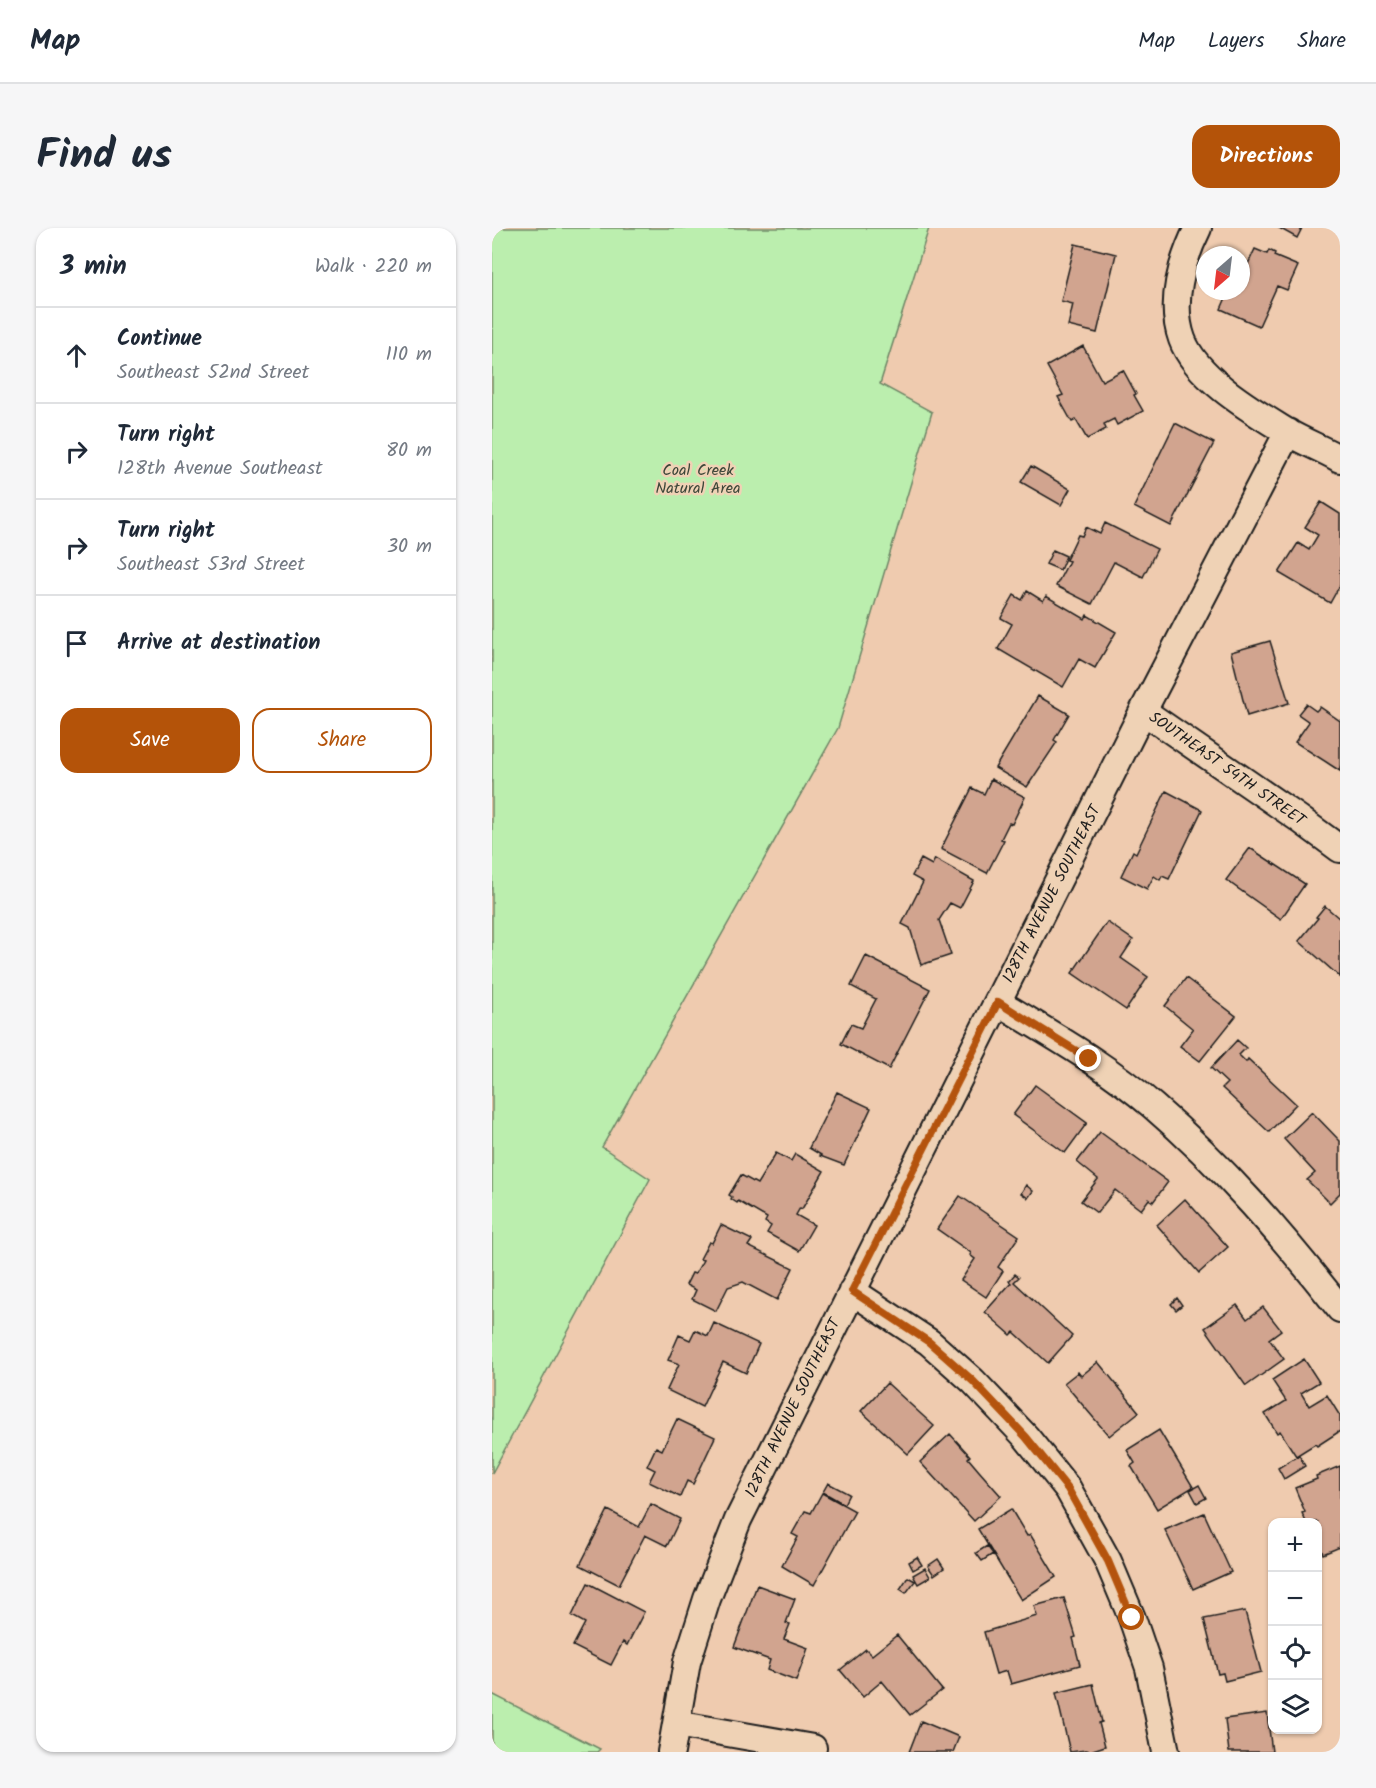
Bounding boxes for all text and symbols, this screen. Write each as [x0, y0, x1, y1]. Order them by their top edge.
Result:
text: Map [30, 19, 81, 64]
text: Map [1138, 25, 1175, 58]
text: Layers [1208, 25, 1264, 58]
text: Share [1297, 25, 1346, 58]
text: Find us [36, 123, 172, 190]
button: Directions [1192, 125, 1340, 188]
text: 3 min [60, 246, 127, 288]
north arrow [1196, 246, 1250, 300]
text: Walk · 220 m [315, 251, 432, 283]
text: Continue [117, 322, 202, 357]
icon: ahead [60, 339, 93, 372]
text: 110 m [386, 339, 432, 371]
text: Southeast 52nd Street [117, 357, 309, 389]
text: Turn right [117, 418, 215, 453]
icon: right [60, 435, 93, 468]
text: 80 m [386, 435, 432, 467]
text: 128th Avenue Southeast [117, 453, 323, 485]
park label: Coal Creek Natural Area [655, 458, 741, 501]
text: Turn right [117, 514, 215, 549]
icon: right [60, 531, 93, 564]
text: 30 m [387, 531, 432, 563]
text: Southeast 53rd Street [117, 549, 305, 581]
text: Arrive at destination [117, 626, 320, 661]
icon: arrive [60, 627, 93, 660]
street label: SOUTHEAST 54TH STREET [1143, 705, 1312, 834]
button: Save [60, 708, 240, 773]
button: Share [252, 708, 432, 773]
street label: 128TH AVENUE SOUTHEAST [996, 799, 1108, 987]
route end [1075, 1045, 1101, 1071]
street label: 128TH AVENUE SOUTHEAST [739, 1313, 848, 1502]
map controls [1268, 1518, 1322, 1734]
button: + [1268, 1518, 1322, 1572]
button: − [1268, 1572, 1322, 1626]
route start [1118, 1604, 1144, 1630]
button: locate [1268, 1626, 1322, 1680]
button: layers [1268, 1680, 1322, 1734]

